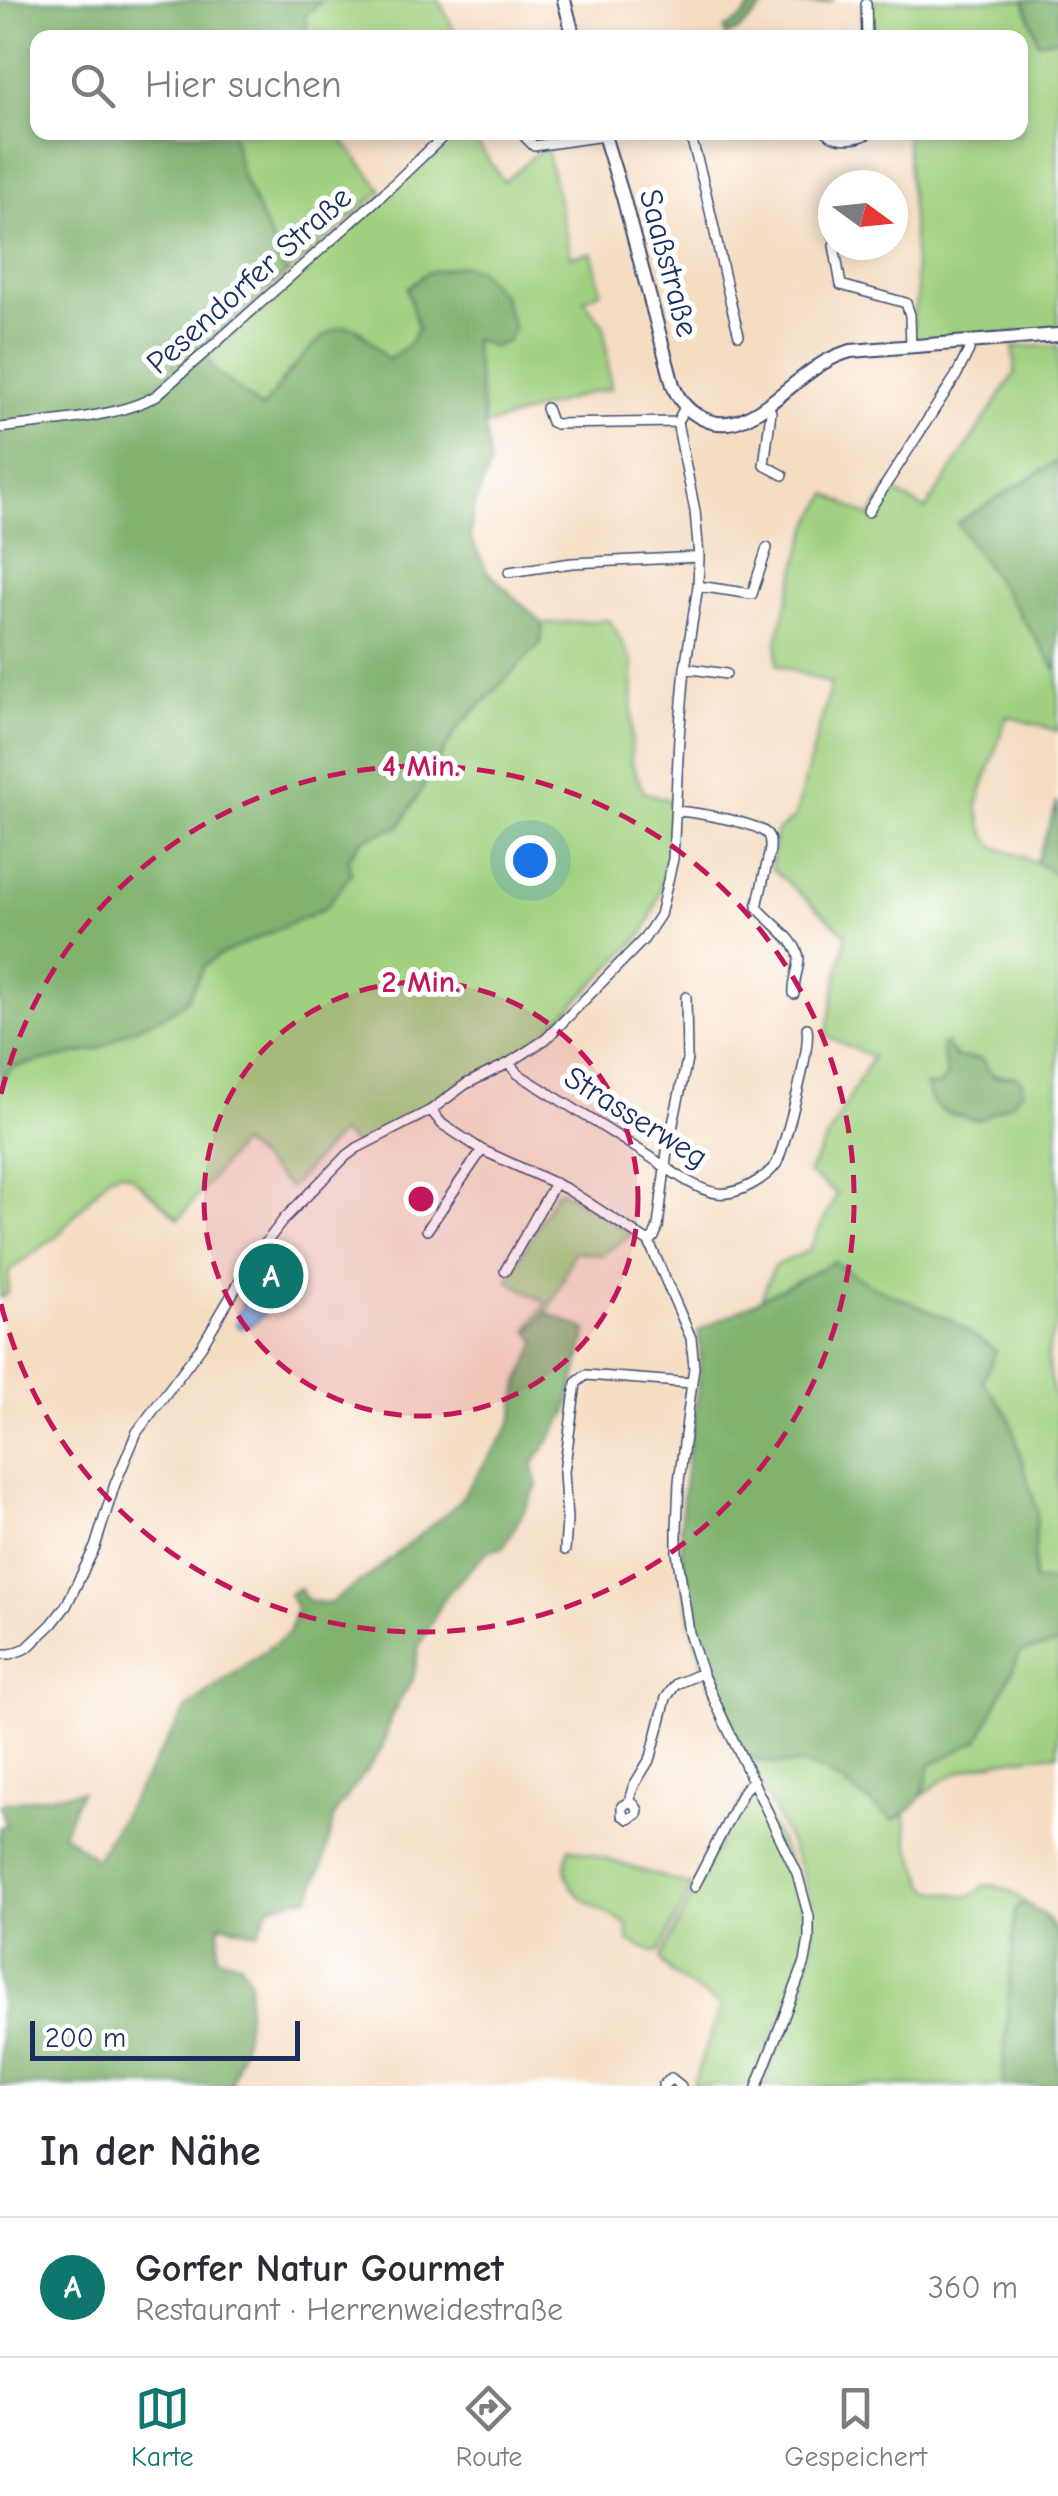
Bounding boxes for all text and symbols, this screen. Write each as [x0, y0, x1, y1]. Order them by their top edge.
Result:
search box [30, 30, 1028, 140]
icon: search [65, 58, 120, 113]
text: Hier suchen [145, 63, 342, 107]
north arrow [818, 170, 908, 260]
street label: Pesendorfer Straße [139, 179, 359, 381]
street label: Saaßstraße [632, 185, 706, 341]
text: 4 Min. [382, 749, 460, 784]
your location [505, 835, 556, 886]
text: 2 Min. [382, 965, 460, 1000]
street label: Strasserweg [557, 1058, 715, 1176]
centre of rings [403, 1181, 439, 1217]
pin: A [238, 1238, 304, 1314]
scale bar [30, 2016, 300, 2060]
text: 200 m [45, 2022, 126, 2054]
text: In der Nähe [40, 2127, 261, 2176]
text: Gorfer Natur Gourmet [135, 2247, 504, 2291]
text: A [64, 2269, 81, 2306]
text: 360 m [928, 2269, 1018, 2306]
text: Restaurant · Herrenweidestraße [135, 2291, 563, 2328]
tab: Karte [131, 2381, 194, 2473]
tab: Route [456, 2381, 522, 2473]
tab: Gespeichert [784, 2381, 927, 2473]

